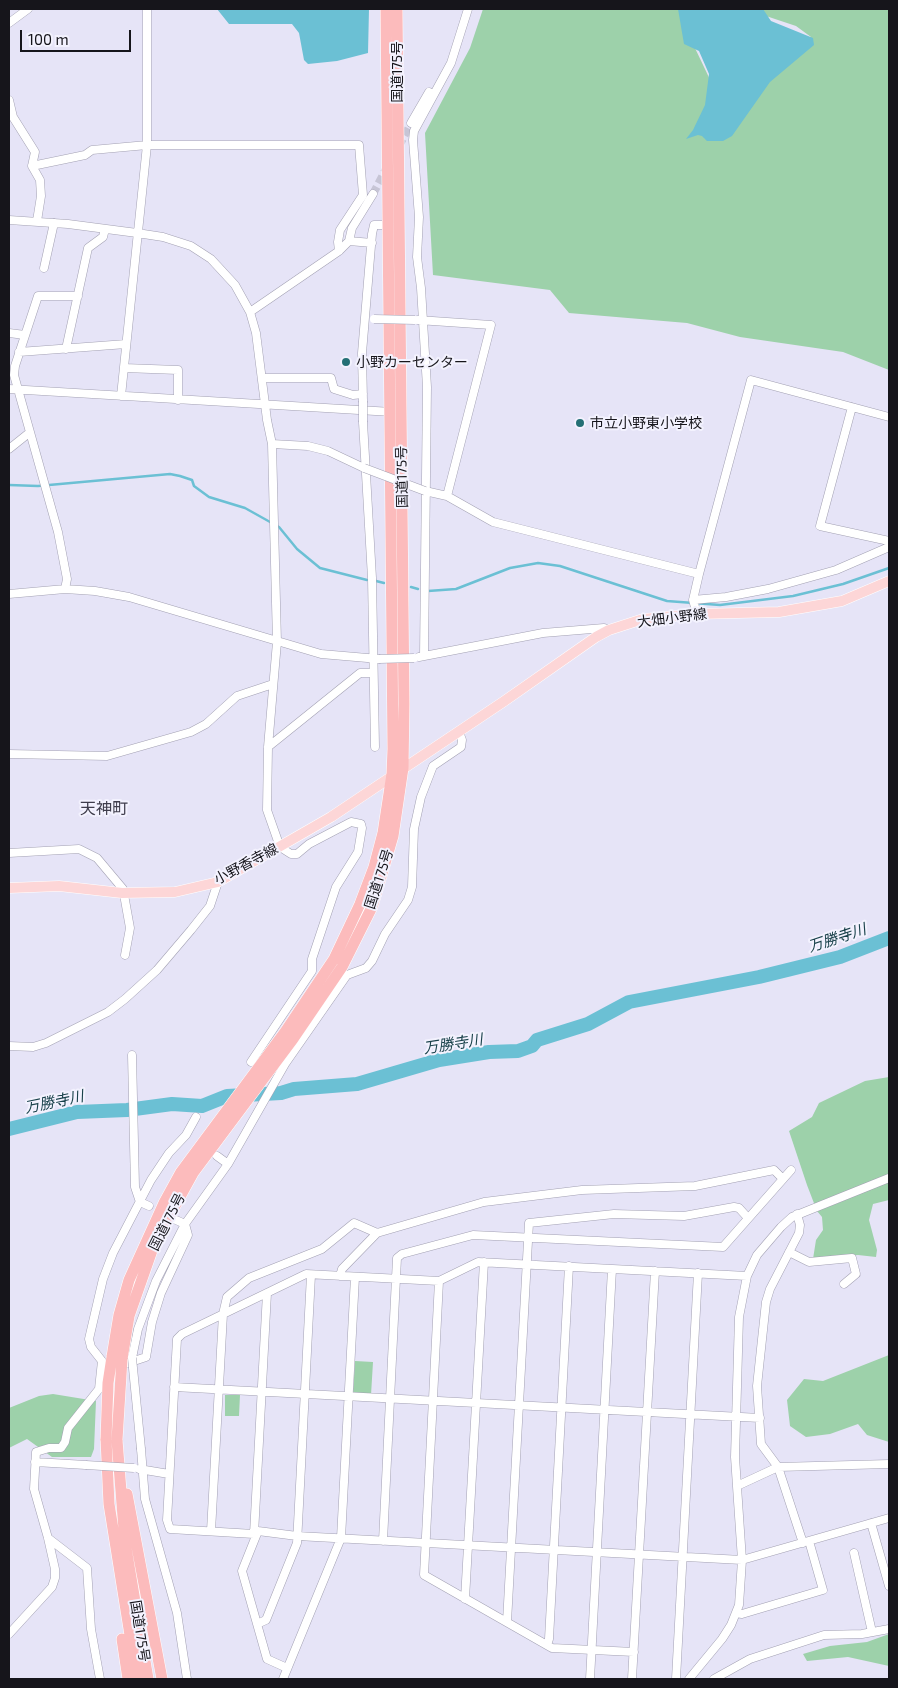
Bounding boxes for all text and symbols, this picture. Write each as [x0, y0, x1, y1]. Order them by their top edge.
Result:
scale bar [22, 20, 134, 52]
text: 100 m [28, 30, 69, 48]
street label: 国道175号 [389, 41, 405, 103]
place label: 小野カーセンター [356, 354, 468, 370]
marker: 小野カーセンター [340, 356, 352, 368]
place label: 市立小野東小学校 [590, 415, 702, 431]
marker: 市立小野東小学校 [574, 417, 586, 429]
street label: 国道175号 [393, 446, 411, 508]
street label: 大畑小野線 [636, 605, 708, 631]
district label: 天神町 [80, 799, 128, 819]
street label: 小野香寺線 [211, 840, 281, 888]
street label: 国道175号 [361, 847, 397, 911]
water label: 万勝寺川 [806, 920, 868, 956]
water label: 万勝寺川 [422, 1030, 484, 1058]
water label: 万勝寺川 [23, 1087, 85, 1117]
street label: 国道175号 [145, 1190, 189, 1254]
street label: 国道175号 [127, 1599, 153, 1663]

